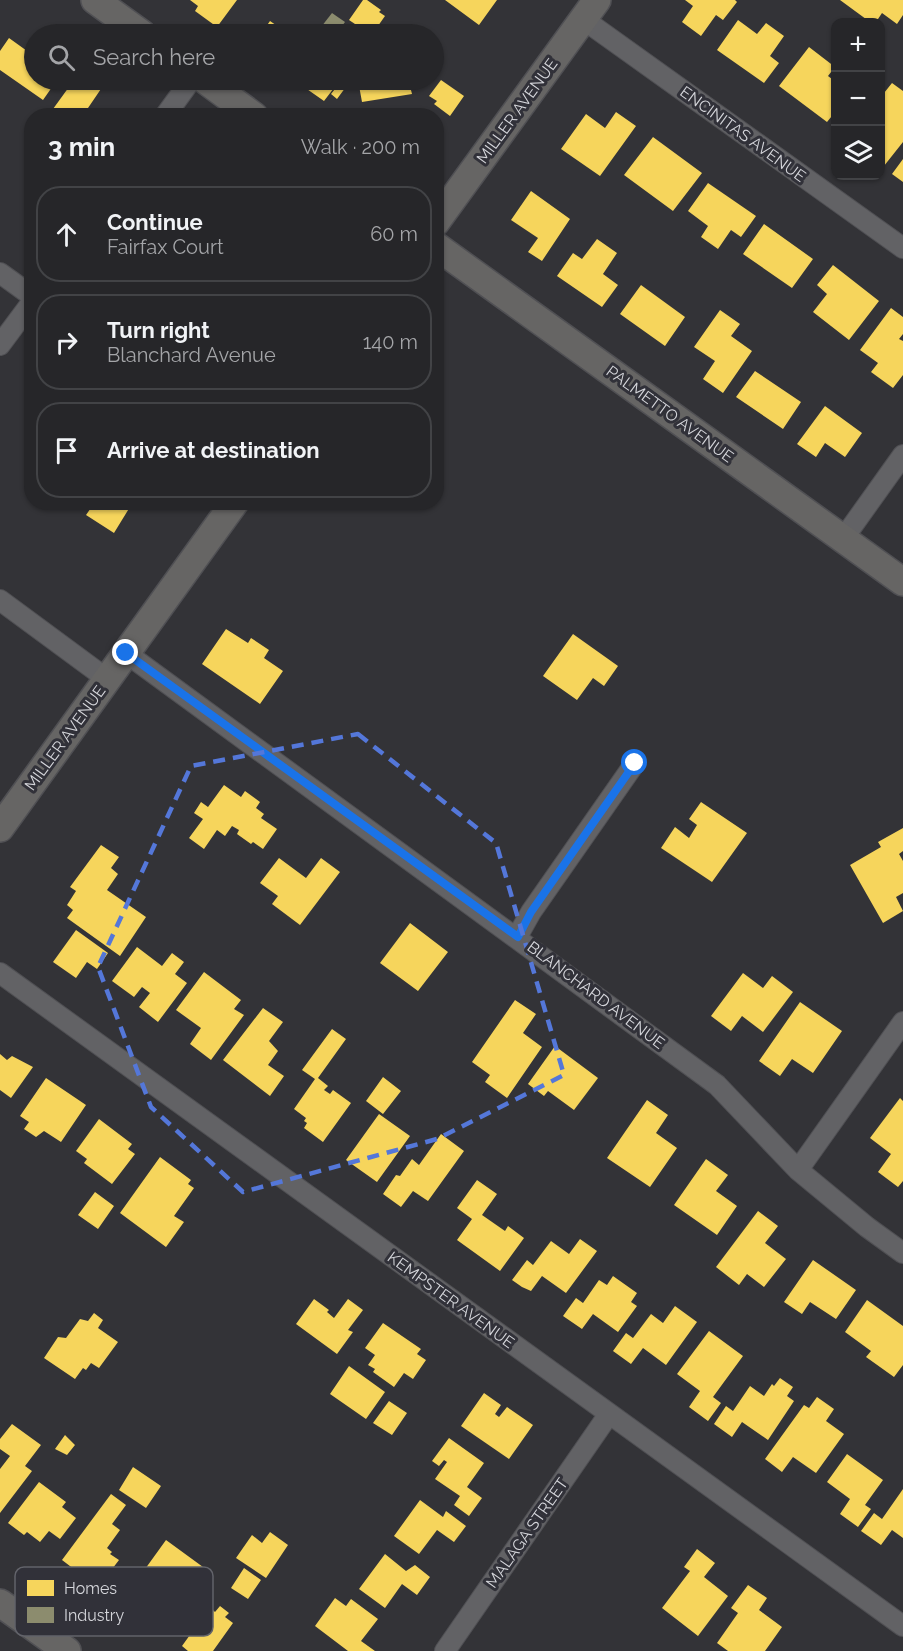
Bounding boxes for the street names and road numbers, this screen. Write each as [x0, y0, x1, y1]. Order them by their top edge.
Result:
street label: MILLER AVENUE [473, 55, 562, 167]
street label: ENCINITAS AVENUE [676, 82, 810, 186]
street label: PALMETTO AVENUE [603, 362, 737, 467]
street label: MILLER AVENUE [21, 682, 110, 794]
street label: BLANCHARD AVENUE [524, 937, 669, 1053]
street label: KEMPSTER AVENUE [384, 1248, 518, 1352]
street label: MALAGA STREET [482, 1474, 572, 1592]

